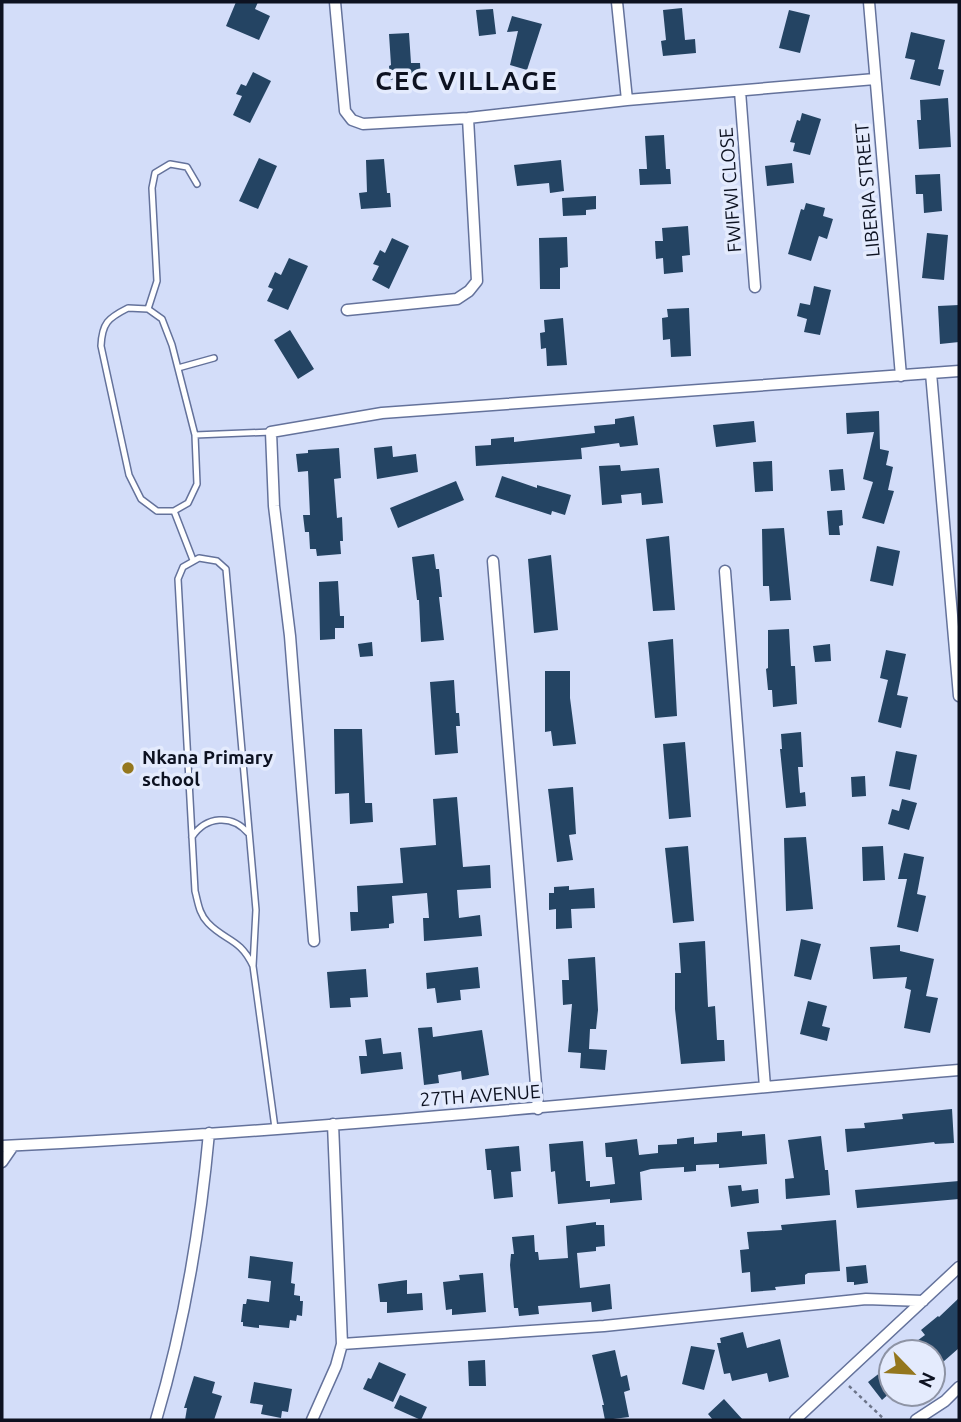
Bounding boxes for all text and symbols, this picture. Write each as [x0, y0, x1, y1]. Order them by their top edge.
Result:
district label: CEC VILLAGE [375, 66, 559, 95]
street label: LIBERIA STREET [850, 121, 884, 258]
street label: FWIFWI CLOSE [715, 127, 745, 253]
place label: Nkana Primary school [142, 746, 273, 790]
marker: Nkana Primary school [120, 760, 136, 776]
street label: 27TH AVENUE [419, 1080, 541, 1110]
north arrow [877, 1338, 947, 1408]
text: N [914, 1369, 940, 1391]

